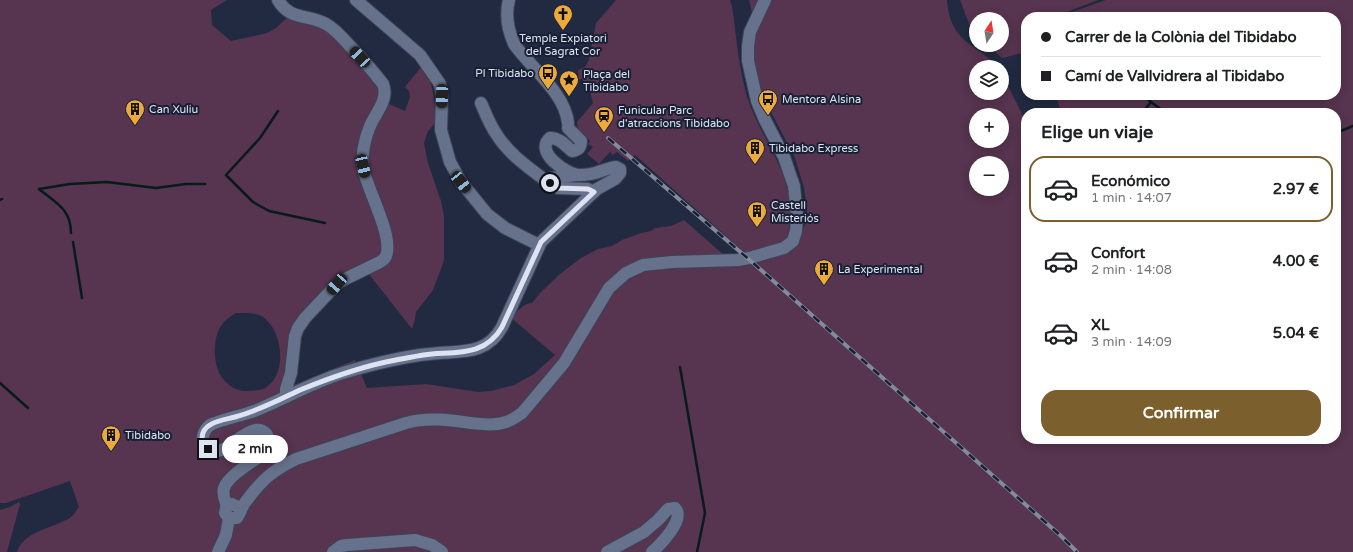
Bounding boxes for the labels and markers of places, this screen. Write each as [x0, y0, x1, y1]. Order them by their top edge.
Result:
church icon: Temple Expiatori del Sagrat Cor [552, 3, 574, 31]
place label: Temple Expiatori del Sagrat Cor [519, 32, 607, 58]
bus stop icon: Pl Tibidabo [537, 62, 559, 90]
place label: Pl Tibidabo [475, 67, 534, 80]
place label: Plaça del Tibidabo [583, 68, 630, 94]
place icon: Plaça del Tibidabo [558, 69, 580, 97]
bus stop icon: Mentora Alsina [757, 88, 779, 116]
place label: Mentora Alsina [782, 93, 861, 106]
building icon: Can Xuliu [124, 98, 146, 126]
place label: Can Xuliu [149, 103, 198, 116]
place label: Funicular Parc d'atraccions Tibidabo [618, 104, 730, 130]
station icon: Funicular Parc d'atraccions Tibidabo [593, 105, 615, 133]
building icon: Tibidabo Express [744, 137, 766, 165]
place label: Tibidabo Express [769, 142, 858, 155]
place label: Castell Misteriós [771, 199, 819, 225]
building icon: Castell Misteriós [746, 200, 768, 228]
building icon: La Experimental [813, 258, 835, 286]
place label: La Experimental [838, 263, 922, 276]
building icon: Tibidabo [100, 424, 122, 452]
place label: Tibidabo [125, 429, 171, 442]

